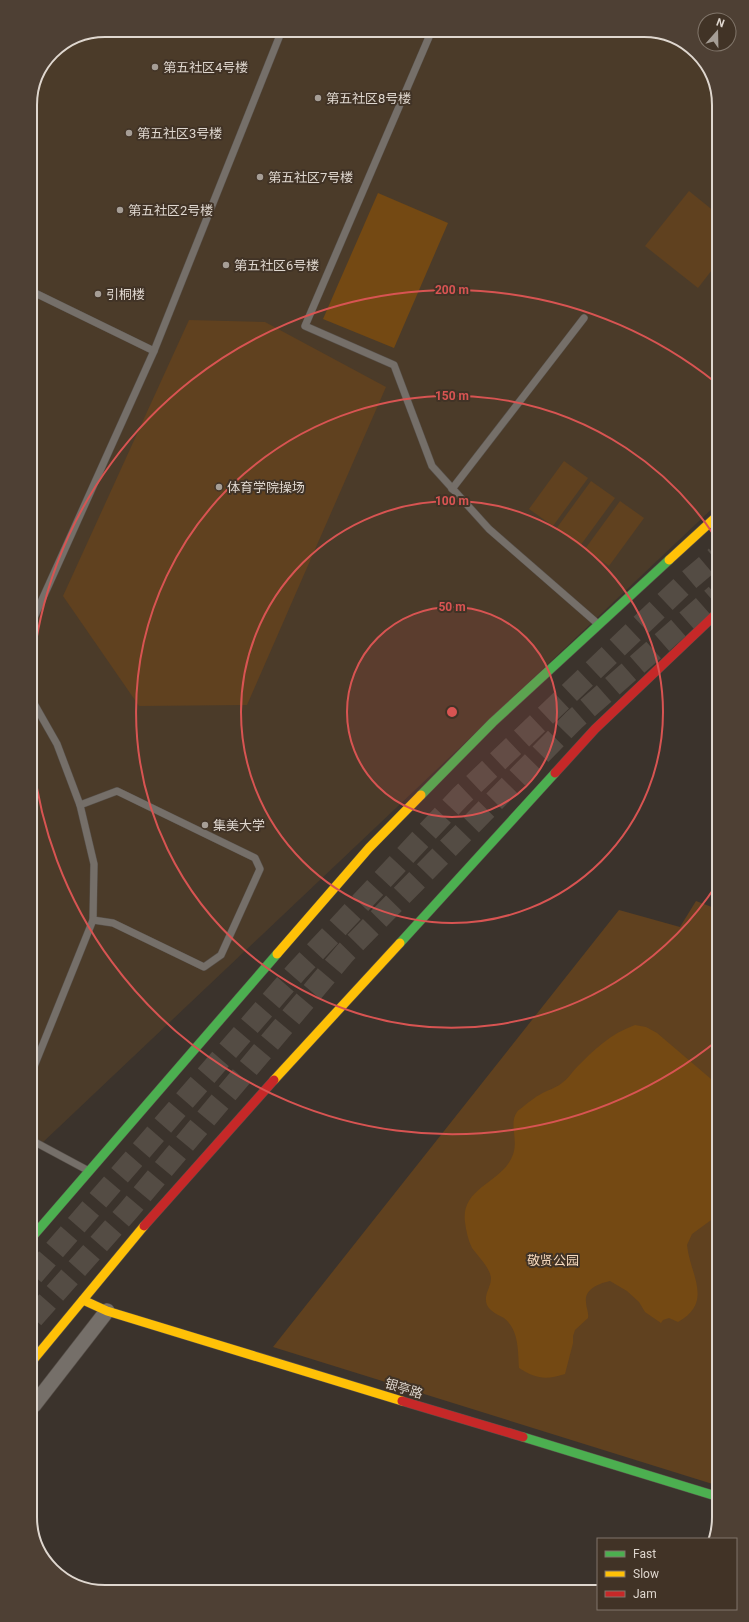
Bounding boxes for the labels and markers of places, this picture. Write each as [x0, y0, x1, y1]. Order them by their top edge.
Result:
place label: 第五社区4号楼 [163, 60, 248, 75]
marker: 第五社区4号楼 [150, 62, 160, 72]
place label: 第五社区8号楼 [326, 91, 411, 106]
marker: 第五社区8号楼 [313, 93, 323, 103]
place label: 第五社区3号楼 [137, 126, 222, 141]
marker: 第五社区3号楼 [124, 128, 134, 138]
place label: 第五社区7号楼 [268, 170, 353, 185]
marker: 第五社区7号楼 [255, 172, 265, 182]
place label: 第五社区2号楼 [128, 203, 213, 218]
marker: 第五社区2号楼 [115, 205, 125, 215]
place label: 第五社区6号楼 [234, 258, 319, 273]
marker: 第五社区6号楼 [221, 260, 231, 270]
place label: 引桐楼 [106, 287, 145, 302]
marker: 引桐楼 [93, 289, 103, 299]
place label: 体育学院操场 [227, 480, 305, 495]
marker: 体育学院操场 [214, 482, 224, 492]
centre of rings [445, 705, 459, 719]
place label: 集美大学 [213, 818, 265, 833]
marker: 集美大学 [200, 820, 210, 830]

